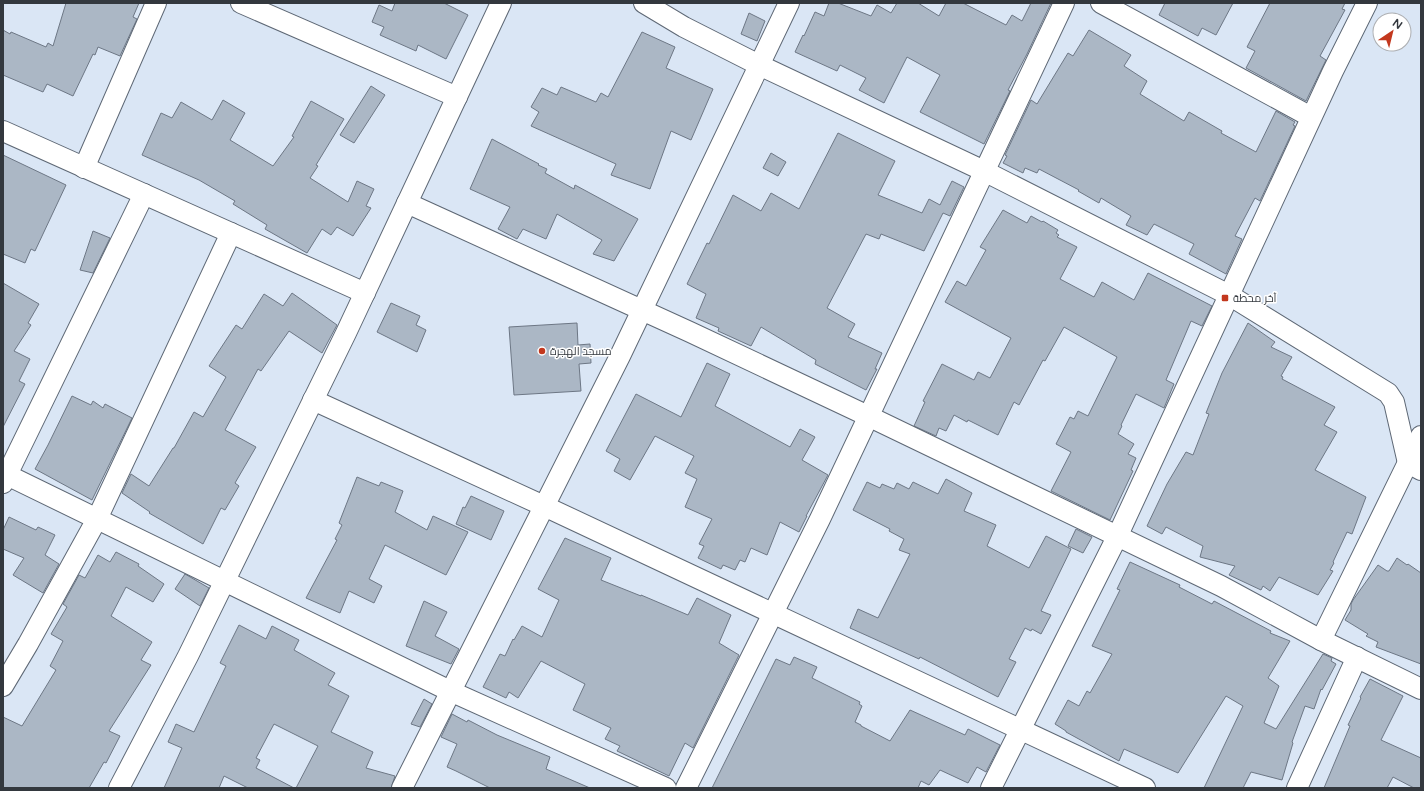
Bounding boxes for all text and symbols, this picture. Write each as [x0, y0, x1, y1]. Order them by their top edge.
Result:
north arrow [1372, 12, 1412, 52]
text: N [1390, 16, 1405, 32]
place label: آخر محطة [1233, 292, 1277, 305]
marker: آخر محطة [1220, 293, 1230, 303]
place label: مسجد الهجرة [550, 345, 612, 358]
marker: مسجد الهجرة [537, 346, 547, 356]

